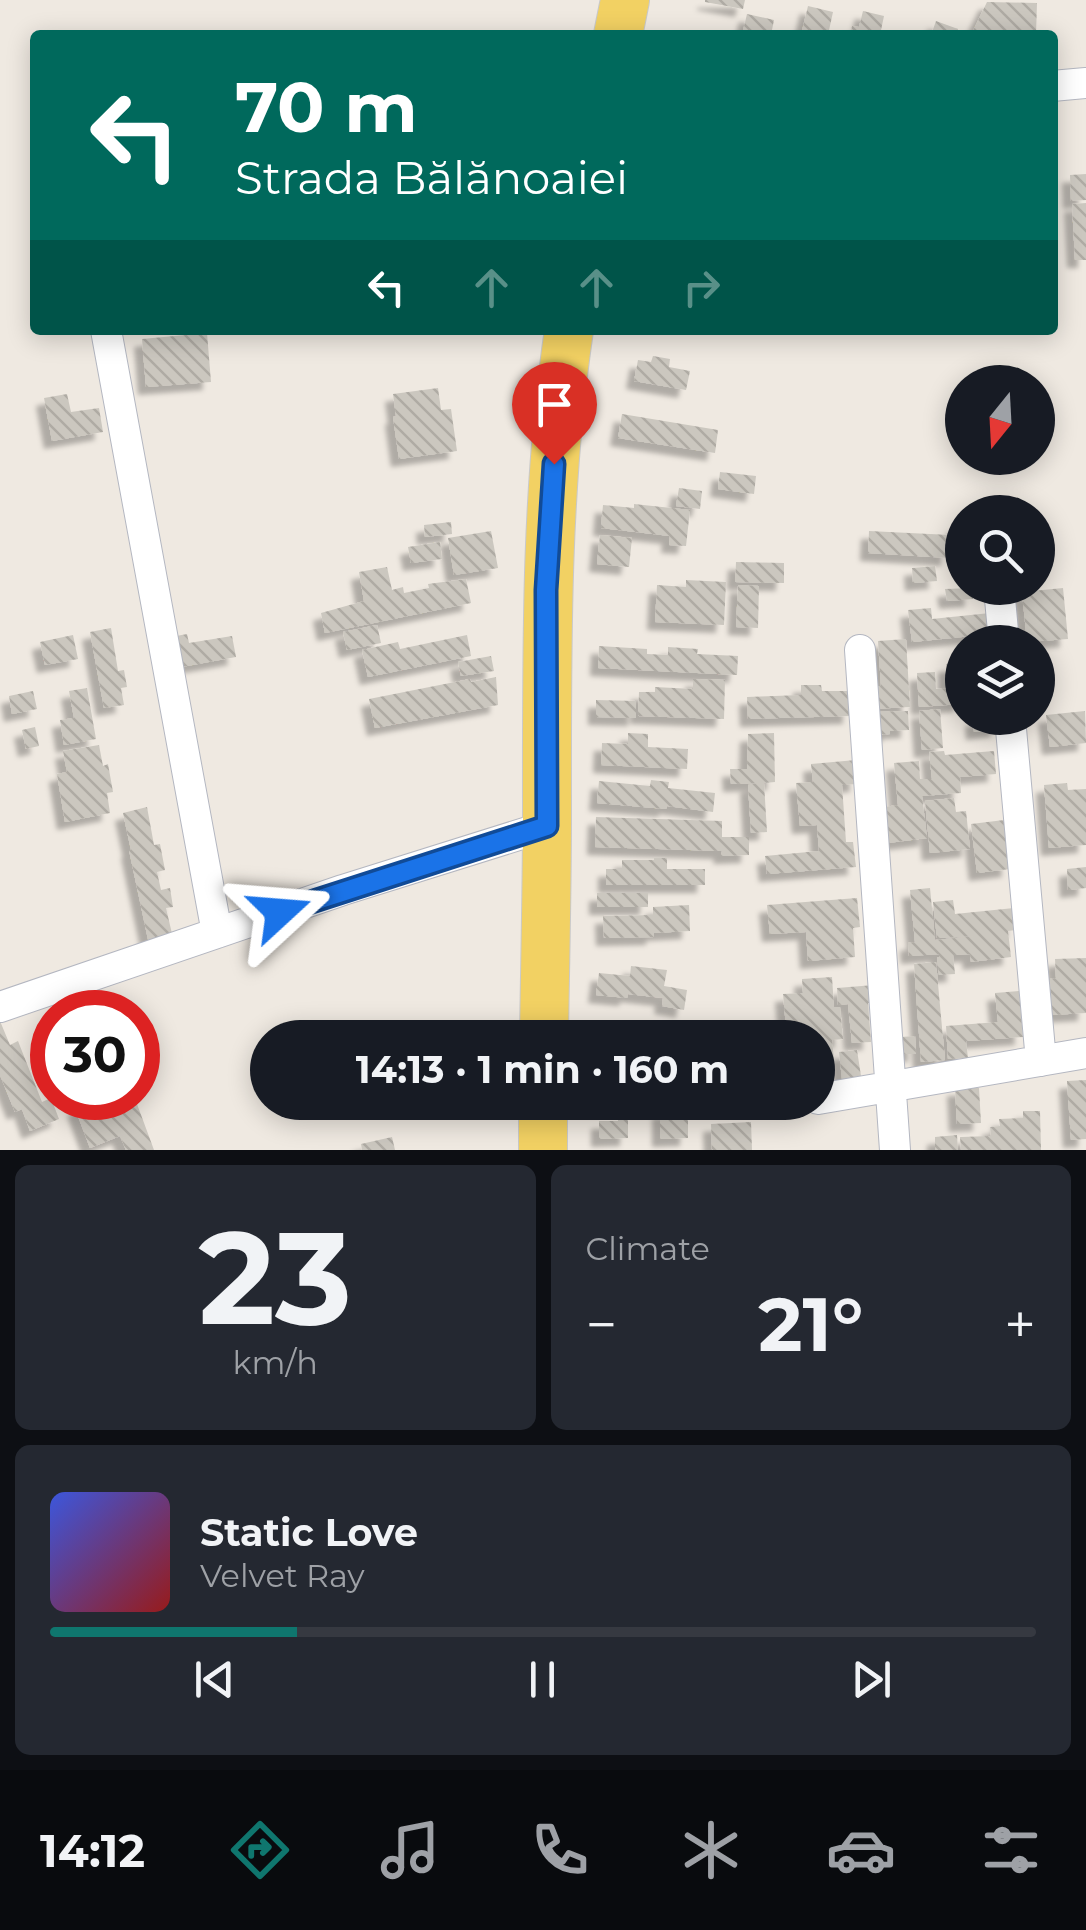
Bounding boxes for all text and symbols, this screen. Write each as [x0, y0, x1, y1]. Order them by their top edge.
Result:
text: 70 m [235, 64, 418, 150]
icon: left [70, 70, 200, 200]
text: Strada Bălănoaiei [235, 150, 628, 205]
icon: left [359, 260, 414, 315]
icon: ahead [464, 260, 519, 315]
icon: ahead [569, 260, 624, 315]
icon: right [674, 260, 729, 315]
pin [512, 362, 597, 465]
north arrow [945, 365, 1055, 475]
map controls [945, 365, 1055, 735]
icon: arrive [527, 377, 582, 432]
button: search [945, 495, 1055, 605]
button: layers [945, 625, 1055, 735]
position arrow [228, 860, 332, 964]
speed limit sign: 30 [30, 990, 160, 1120]
text: 14:13 · 1 min · 160 m [356, 1046, 729, 1093]
text: 23 [198, 1198, 352, 1357]
text: Climate [586, 1229, 710, 1268]
text: 21° [758, 1278, 863, 1370]
text: − [586, 1291, 617, 1358]
text: + [1004, 1291, 1036, 1358]
text: km/h [233, 1343, 318, 1382]
text: Static Love [200, 1509, 418, 1556]
text: Velvet Ray [200, 1556, 365, 1595]
icon: previous [187, 1652, 242, 1707]
icon: pause [515, 1652, 570, 1707]
icon: next [844, 1652, 899, 1707]
icon: directions [225, 1815, 295, 1885]
icon: music [375, 1815, 445, 1885]
icon: phone [525, 1815, 595, 1885]
icon: climate [676, 1815, 746, 1885]
icon: car [826, 1815, 896, 1885]
icon: filters [976, 1815, 1046, 1885]
text: 14:12 [40, 1823, 145, 1878]

